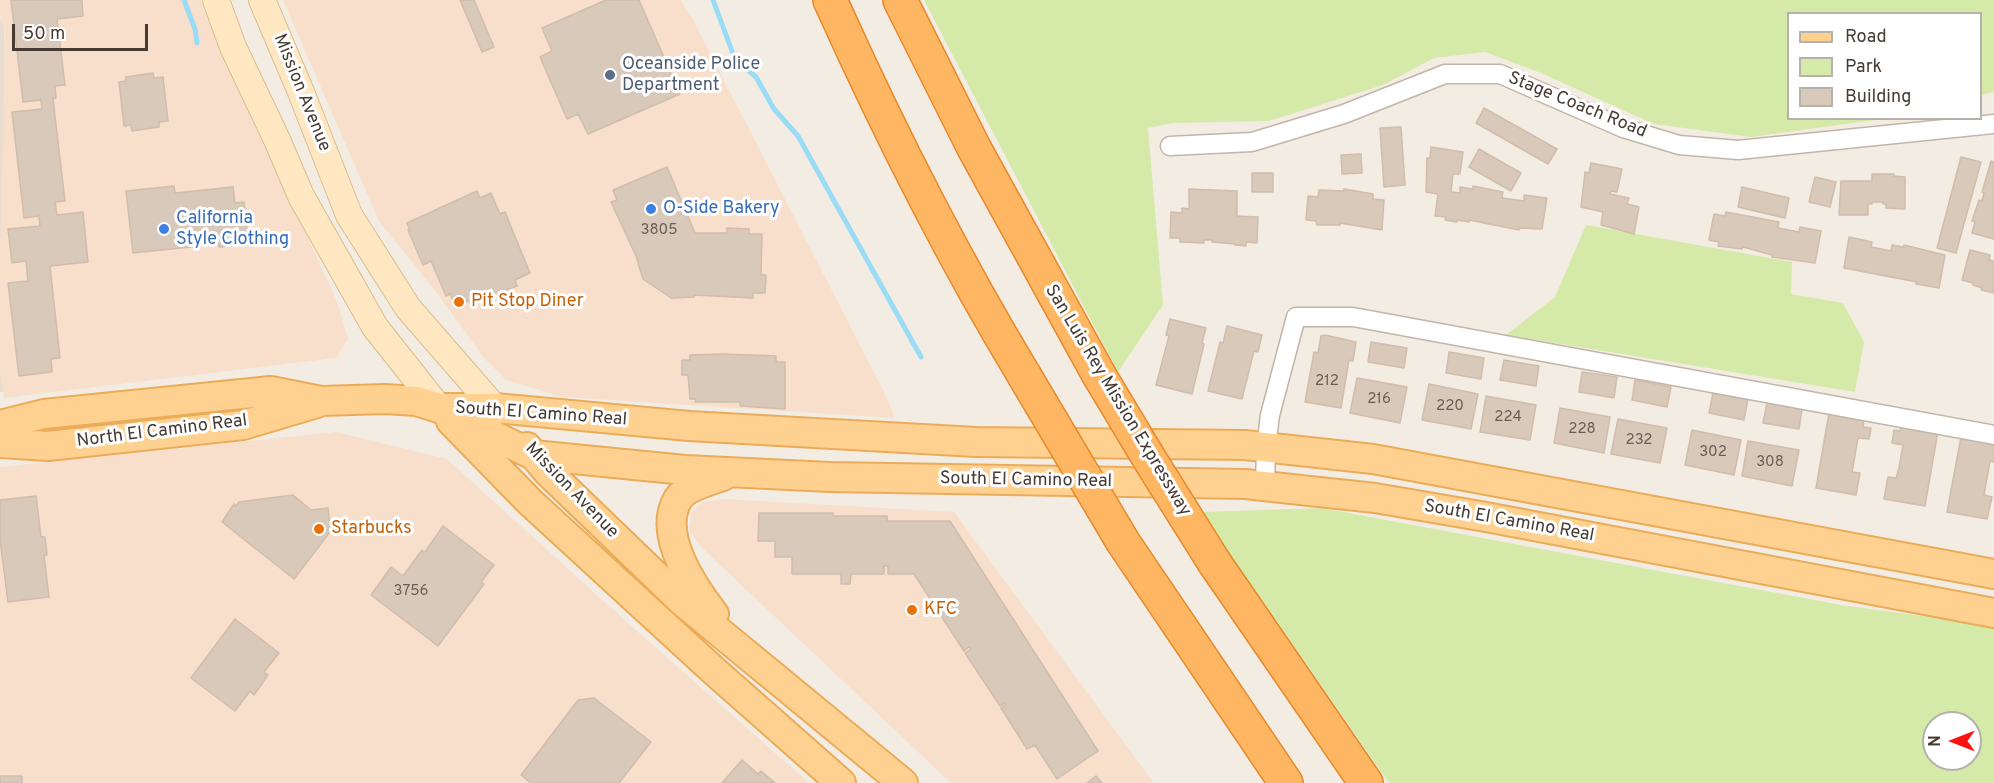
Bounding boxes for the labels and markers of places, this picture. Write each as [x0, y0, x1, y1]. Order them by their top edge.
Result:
place label: Oceanside Police Department [622, 54, 760, 97]
marker: Oceanside Police Department [603, 68, 617, 82]
place label: O-Side Bakery [663, 198, 779, 220]
marker: O-Side Bakery [644, 202, 658, 216]
place label: California Style Clothing [176, 208, 289, 250]
marker: California Style Clothing [157, 222, 171, 236]
place label: Pit Stop Diner [471, 291, 584, 313]
marker: Pit Stop Diner [452, 295, 466, 309]
place label: Starbucks [331, 518, 412, 540]
marker: Starbucks [312, 522, 326, 536]
place label: KFC [924, 599, 957, 621]
marker: KFC [905, 603, 919, 617]

